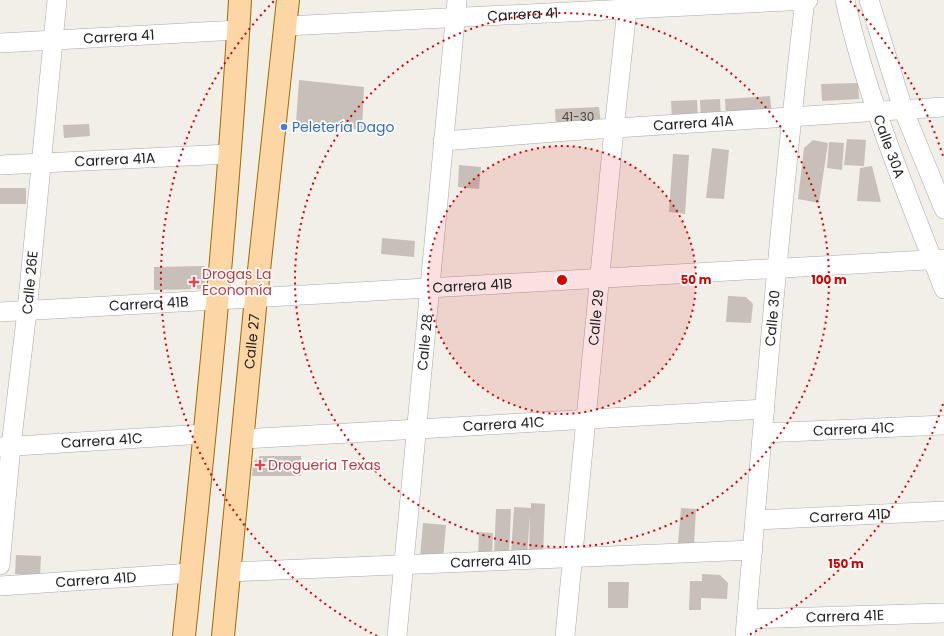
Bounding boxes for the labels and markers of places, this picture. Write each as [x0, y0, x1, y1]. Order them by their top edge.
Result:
place label: Peletería Dago [292, 117, 394, 137]
marker: Peletería Dago [279, 122, 289, 132]
place label: Drogas La Economía [202, 264, 272, 300]
centre of rings [555, 273, 569, 287]
marker: Drogas La Economía [189, 277, 199, 287]
place label: Drogueria Texas [268, 455, 381, 475]
marker: Drogueria Texas [255, 460, 265, 470]

